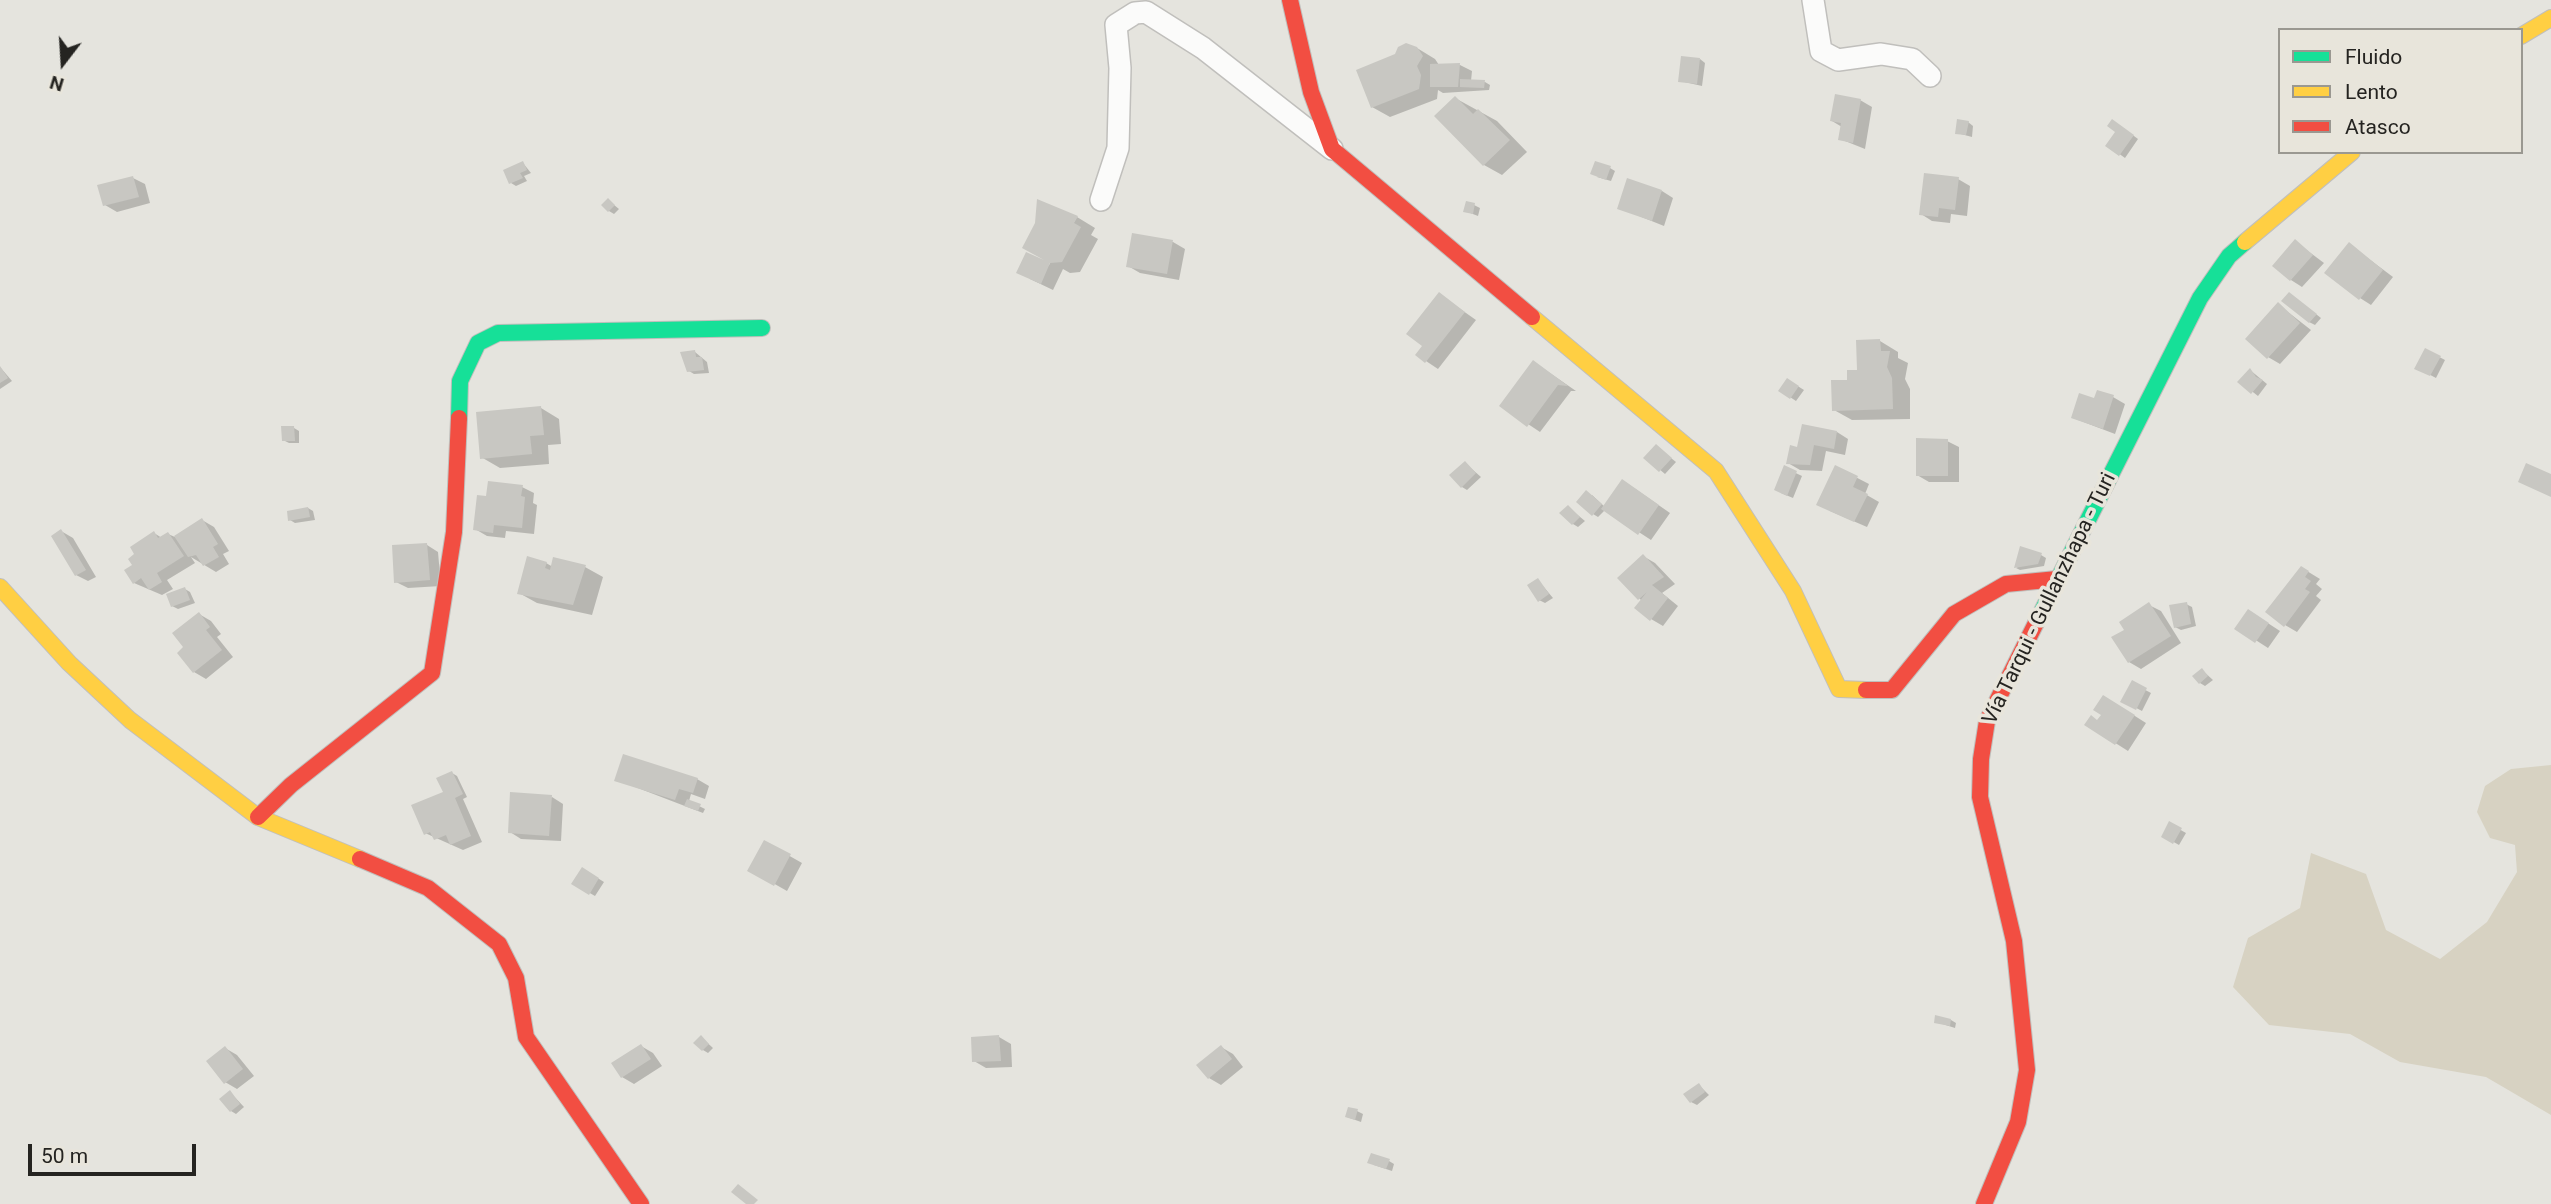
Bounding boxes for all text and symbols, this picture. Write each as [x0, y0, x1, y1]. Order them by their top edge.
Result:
north arrow [28, 28, 98, 98]
legend [2278, 28, 2523, 154]
text: Fluido [2345, 45, 2402, 69]
text: N [47, 71, 66, 97]
text: Lento [2345, 80, 2398, 104]
text: Atasco [2345, 115, 2411, 139]
street label: Vía Tarqui - Gullanzhapa - Turi [1978, 469, 2122, 729]
scale bar [32, 1130, 200, 1174]
text: 50 m [41, 1144, 88, 1168]

